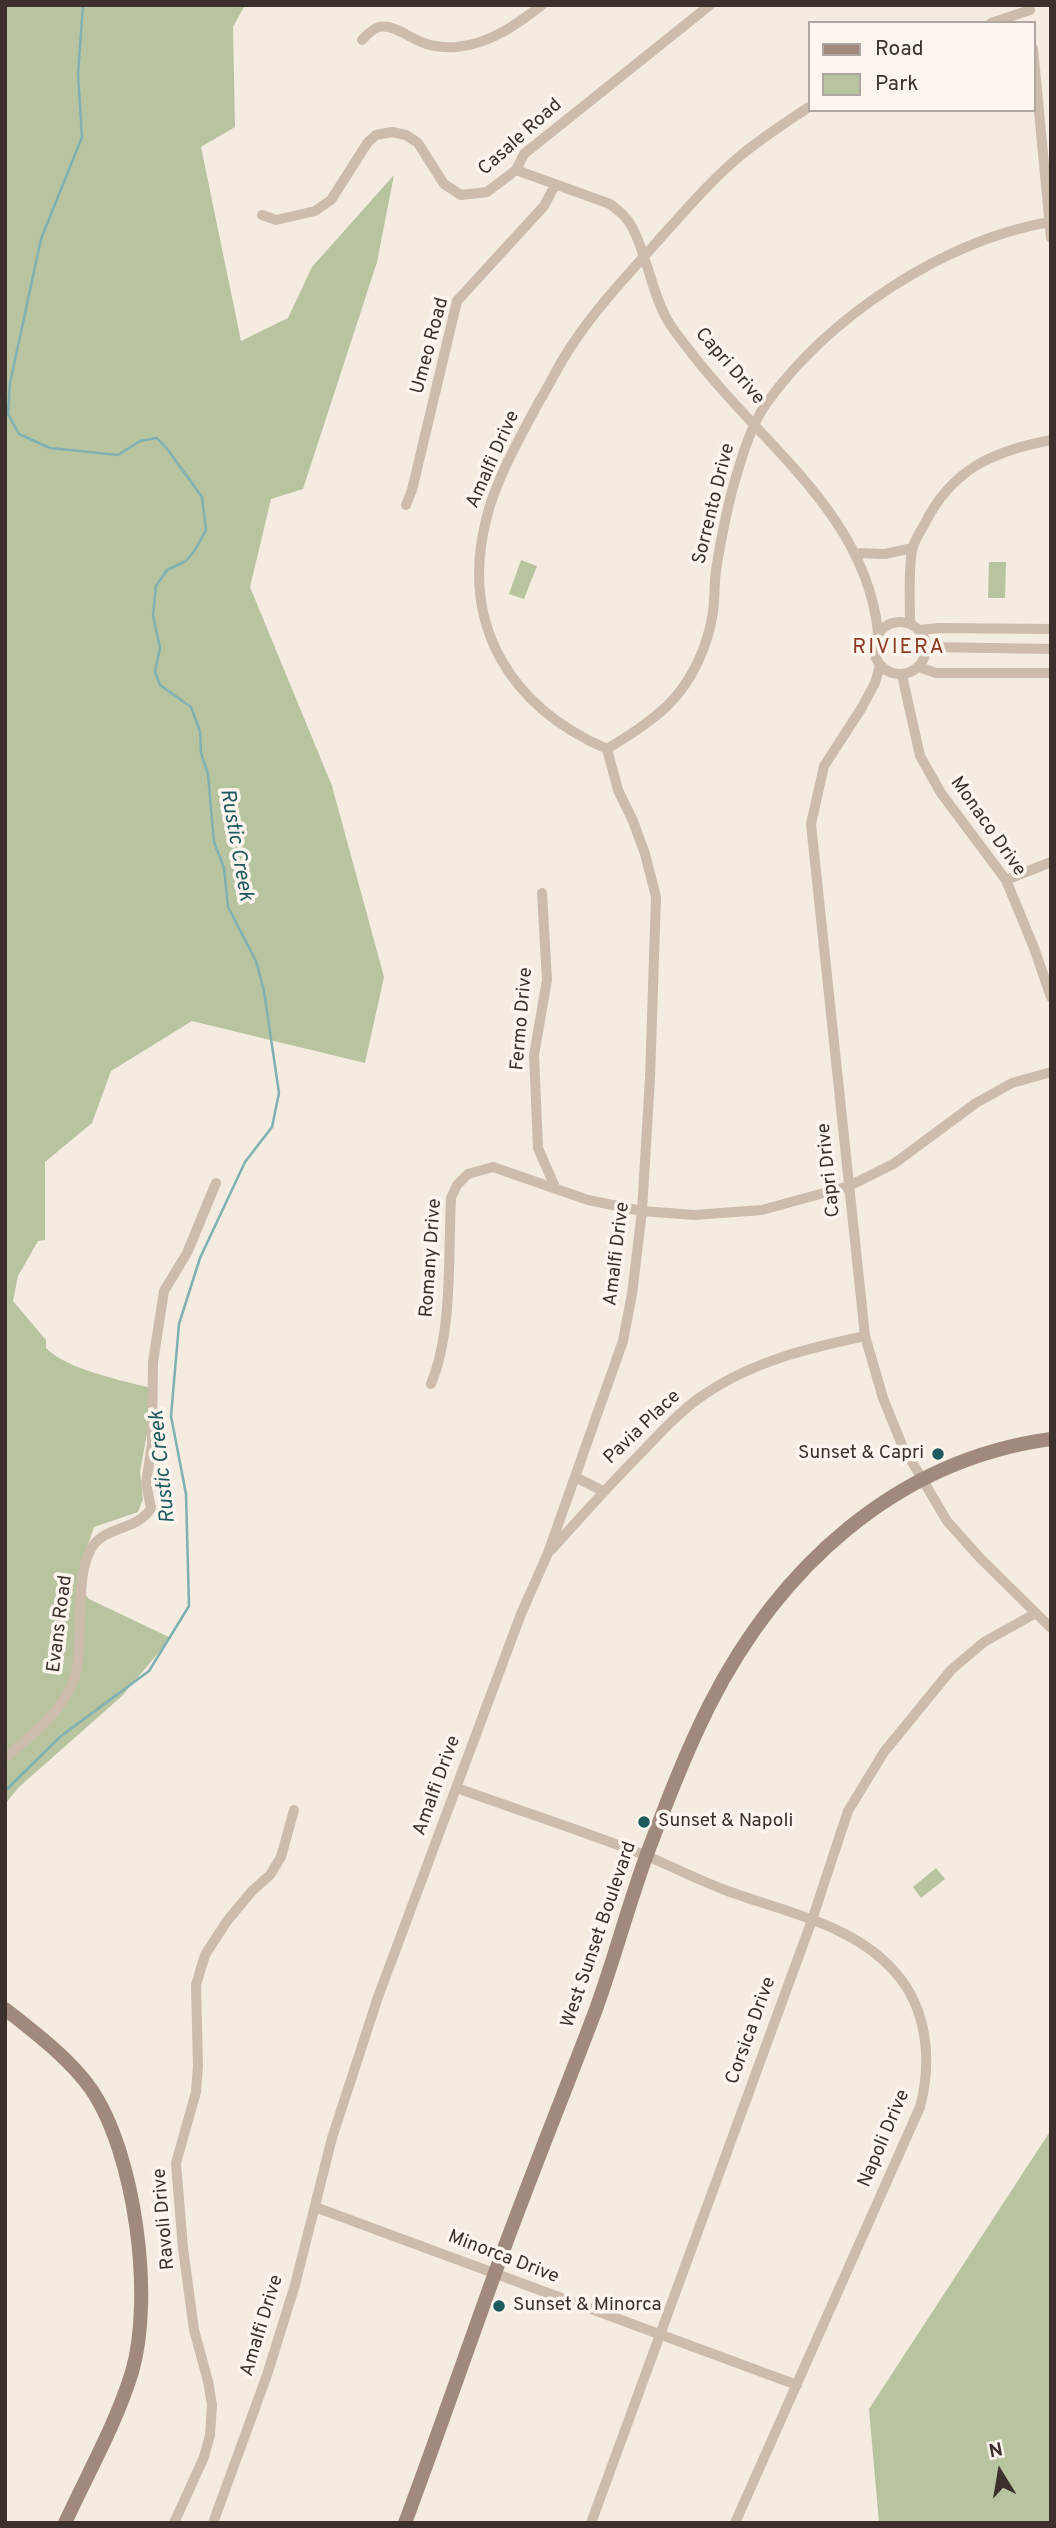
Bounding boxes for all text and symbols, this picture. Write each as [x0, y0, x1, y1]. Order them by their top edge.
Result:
legend [808, 21, 1035, 112]
text: Road [875, 36, 924, 63]
text: Park [875, 71, 918, 98]
street label: Casale Road [474, 95, 568, 181]
street label: Umeo Road [407, 295, 455, 397]
street label: Capri Drive [689, 324, 769, 410]
street label: Amalfi Drive [462, 408, 526, 512]
street label: Sorrento Drive [689, 441, 741, 567]
district label: RIVIERA [853, 636, 945, 662]
street label: Monaco Drive [944, 773, 1030, 881]
water label: Rustic Creek [213, 787, 257, 903]
street label: Fermo Drive [507, 967, 539, 1071]
street label: Capri Drive [814, 1122, 846, 1218]
street label: Romany Drive [416, 1198, 448, 1318]
street label: Amalfi Drive [600, 1201, 636, 1307]
street label: Pavia Place [600, 1386, 686, 1470]
water label: Rustic Creek [146, 1409, 182, 1525]
place label: Sunset & Capri [798, 1443, 924, 1465]
marker: Sunset & Capri [930, 1446, 946, 1462]
street label: Evans Road [44, 1574, 78, 1674]
street label: Amalfi Drive [409, 1733, 467, 1839]
place label: Sunset & Napoli [658, 1811, 793, 1833]
marker: Sunset & Napoli [636, 1814, 652, 1830]
street label: West Sunset Boulevard [557, 1839, 643, 2031]
street label: Corsica Drive [722, 1974, 782, 2088]
street label: Napoli Drive [854, 2087, 916, 2191]
street label: Ravoli Drive [149, 2167, 181, 2271]
street label: Minorca Drive [444, 2226, 562, 2290]
street label: Amalfi Drive [237, 2273, 289, 2379]
place label: Sunset & Minorca [513, 2295, 661, 2317]
marker: Sunset & Minorca [491, 2298, 507, 2314]
north arrow [965, 2437, 1035, 2507]
text: N [987, 2438, 1005, 2464]

